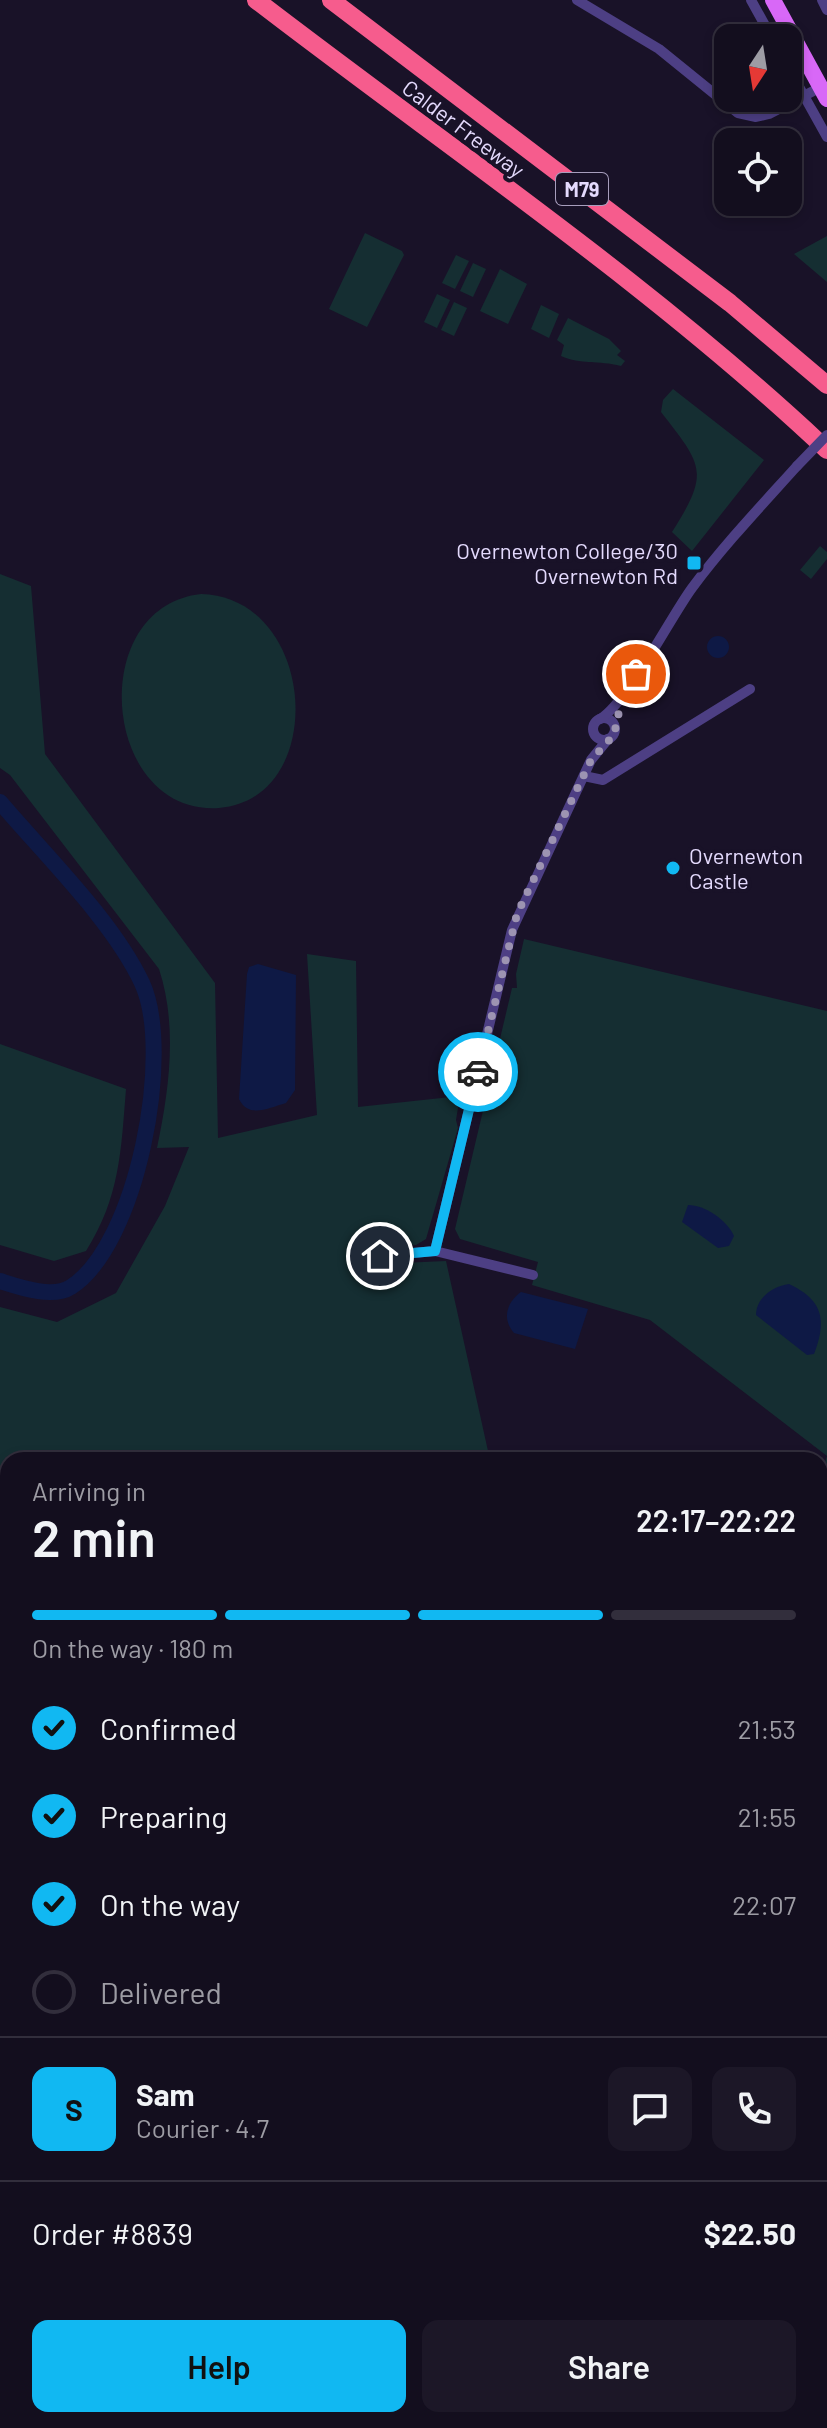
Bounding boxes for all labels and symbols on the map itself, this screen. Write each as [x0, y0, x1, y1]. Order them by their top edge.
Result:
north arrow [714, 24, 802, 112]
street label: Calder Freeway [398, 74, 530, 182]
road number: M79 [556, 173, 608, 205]
place label: Overnewton College/30 Overnewton Rd [456, 537, 678, 588]
marker: Overnewton College/30 Overnewton Rd [685, 554, 703, 572]
pin [602, 640, 670, 708]
place label: Overnewton Castle [689, 842, 803, 893]
marker: Overnewton Castle [664, 859, 682, 877]
courier [438, 1032, 518, 1112]
pin [346, 1222, 414, 1290]

